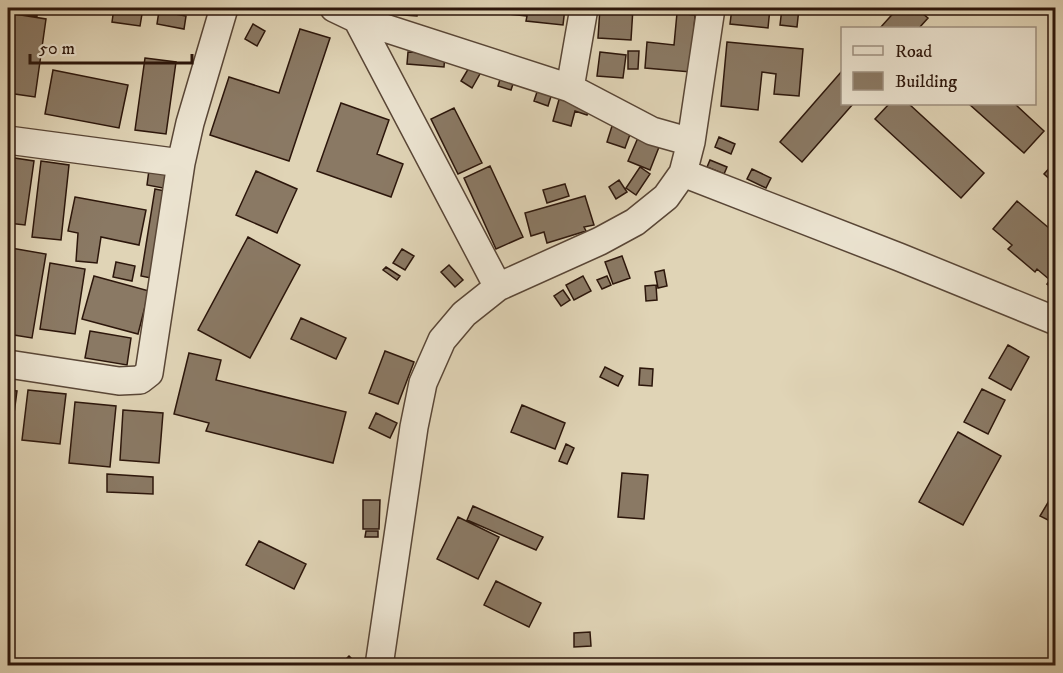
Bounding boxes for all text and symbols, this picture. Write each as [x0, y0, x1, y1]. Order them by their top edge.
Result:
scale bar [30, 27, 192, 65]
legend [841, 27, 1036, 105]
text: 50 m [39, 38, 75, 60]
text: Road [895, 41, 932, 63]
text: Building [895, 71, 957, 93]

